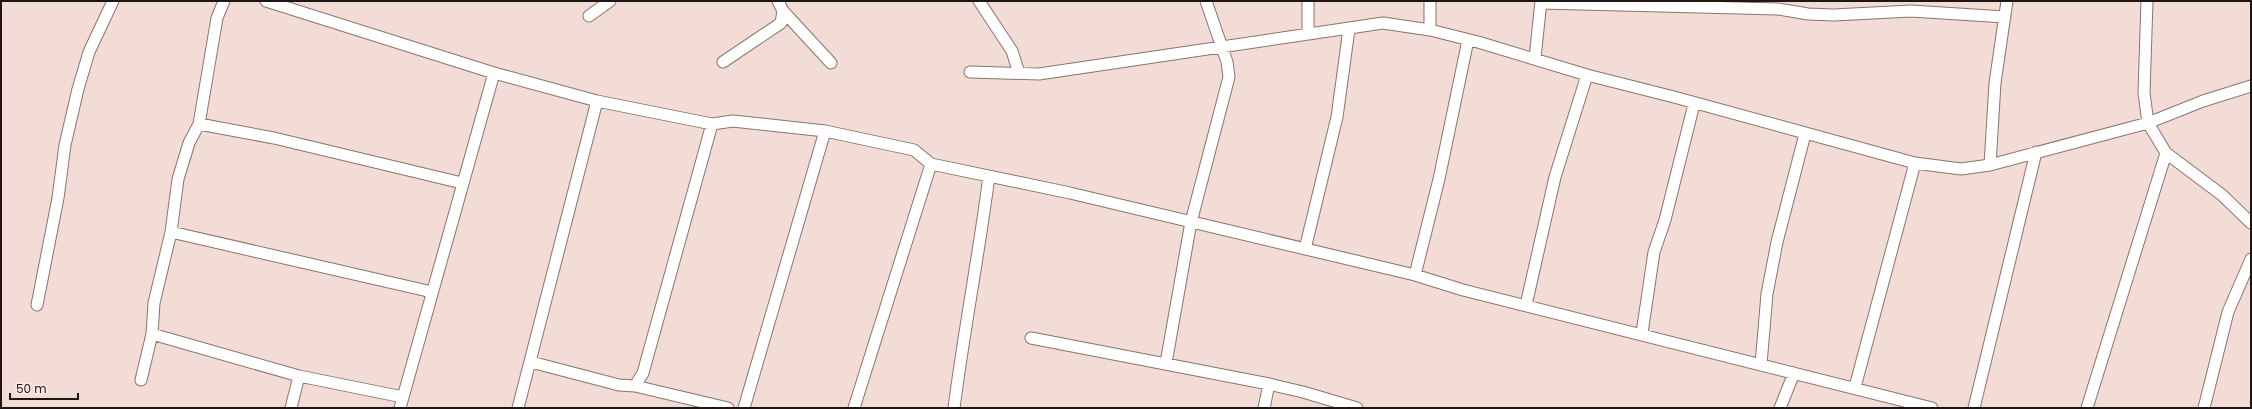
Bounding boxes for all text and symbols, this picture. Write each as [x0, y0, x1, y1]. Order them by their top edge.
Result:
scale bar [10, 375, 78, 401]
text: 50 m [16, 380, 47, 397]

